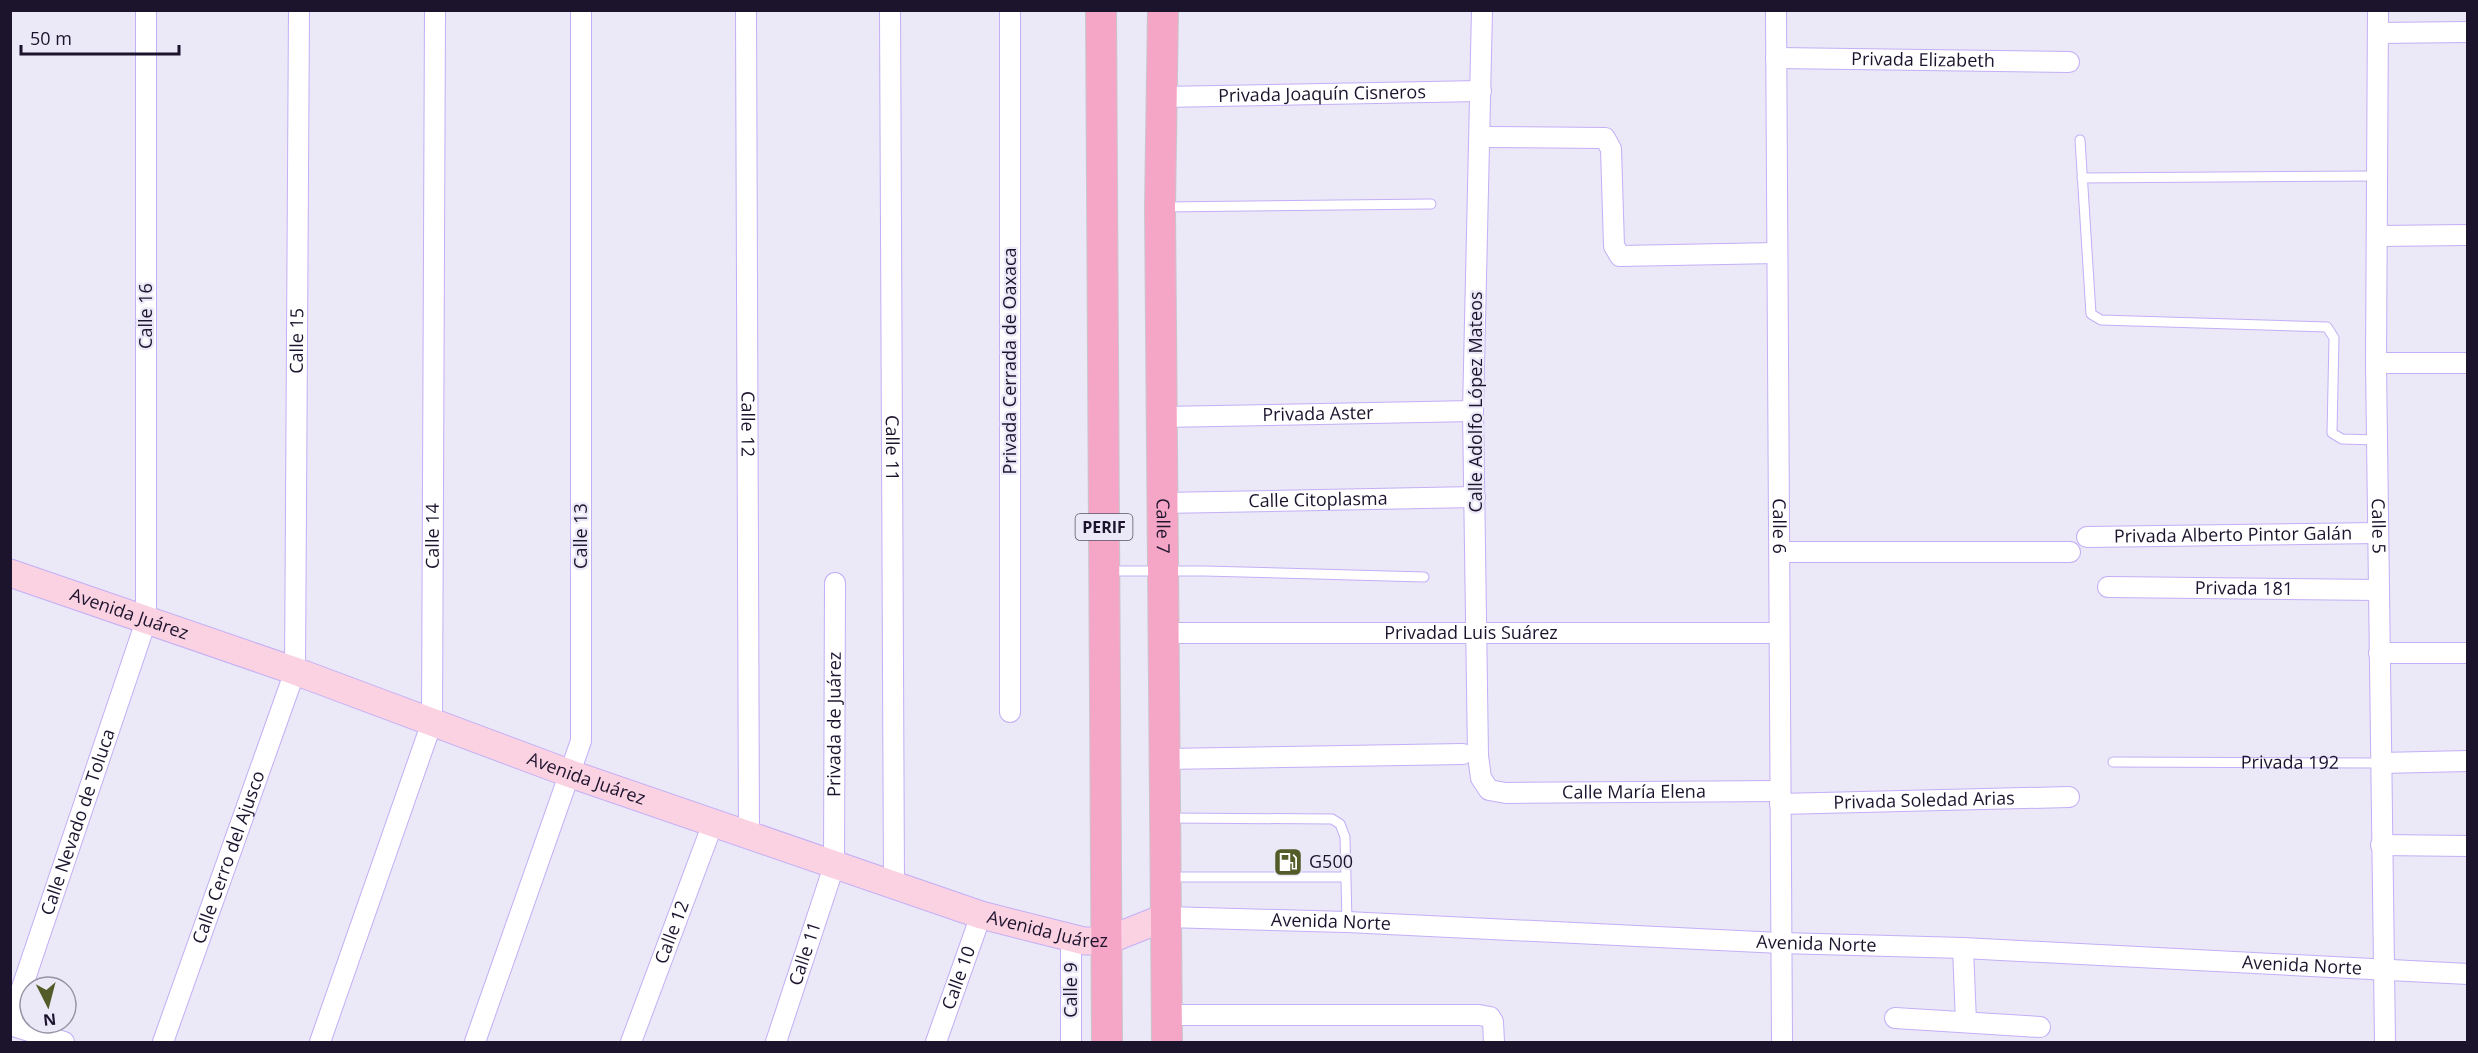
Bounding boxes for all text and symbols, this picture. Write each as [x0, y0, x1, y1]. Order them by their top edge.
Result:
scale bar [21, 18, 178, 56]
text: 50 m [30, 26, 72, 50]
street label: Privada Elizabeth [1851, 46, 1995, 72]
street label: Privada Joaquín Cisneros [1218, 79, 1426, 107]
street label: Privada Cerrada de Oaxaca [997, 247, 1021, 475]
street label: Calle 16 [133, 283, 157, 349]
street label: Calle Adolfo López Mateos [1463, 291, 1487, 513]
street label: Calle 15 [284, 308, 308, 374]
street label: Calle 12 [736, 391, 761, 457]
street label: Privada Aster [1262, 400, 1374, 426]
street label: Calle 11 [881, 415, 905, 481]
street label: Calle Citoplasma [1248, 486, 1388, 512]
street label: Calle 7 [1151, 498, 1176, 554]
street label: Calle 6 [1768, 498, 1792, 554]
street label: Calle 5 [2367, 498, 2392, 554]
street label: Calle 14 [420, 503, 444, 569]
street label: Calle 13 [568, 503, 592, 569]
road number: PERIF [1076, 514, 1132, 540]
street label: Privada Alberto Pintor Galán [2114, 520, 2352, 548]
street label: Privada 181 [2195, 575, 2293, 600]
street label: Avenida Juárez [67, 582, 192, 644]
street label: Privadad Luis Suárez [1384, 620, 1558, 644]
street label: Privada de Juárez [821, 652, 846, 797]
street label: Calle Nevado de Toluca [34, 726, 120, 918]
street label: Avenida Juárez [524, 746, 649, 810]
street label: Privada 192 [2241, 749, 2339, 774]
street label: Calle Cerro del Ajusco [186, 767, 270, 947]
street label: Calle María Elena [1562, 779, 1706, 804]
street label: Privada Soledad Arias [1833, 785, 2015, 814]
fuel station icon: G500 [1272, 846, 1304, 878]
place label: G500 [1309, 849, 1353, 873]
street label: Calle 12 [648, 897, 694, 967]
street label: Avenida Juárez [985, 904, 1108, 952]
street label: Avenida Norte [1271, 907, 1392, 935]
street label: Calle 11 [782, 918, 826, 988]
street label: Avenida Norte [1756, 929, 1877, 957]
street label: Calle 10 [935, 943, 980, 1013]
street label: Avenida Norte [2241, 949, 2363, 980]
street label: Calle 9 [1058, 962, 1082, 1018]
north arrow [18, 975, 78, 1035]
text: N [42, 1008, 57, 1032]

